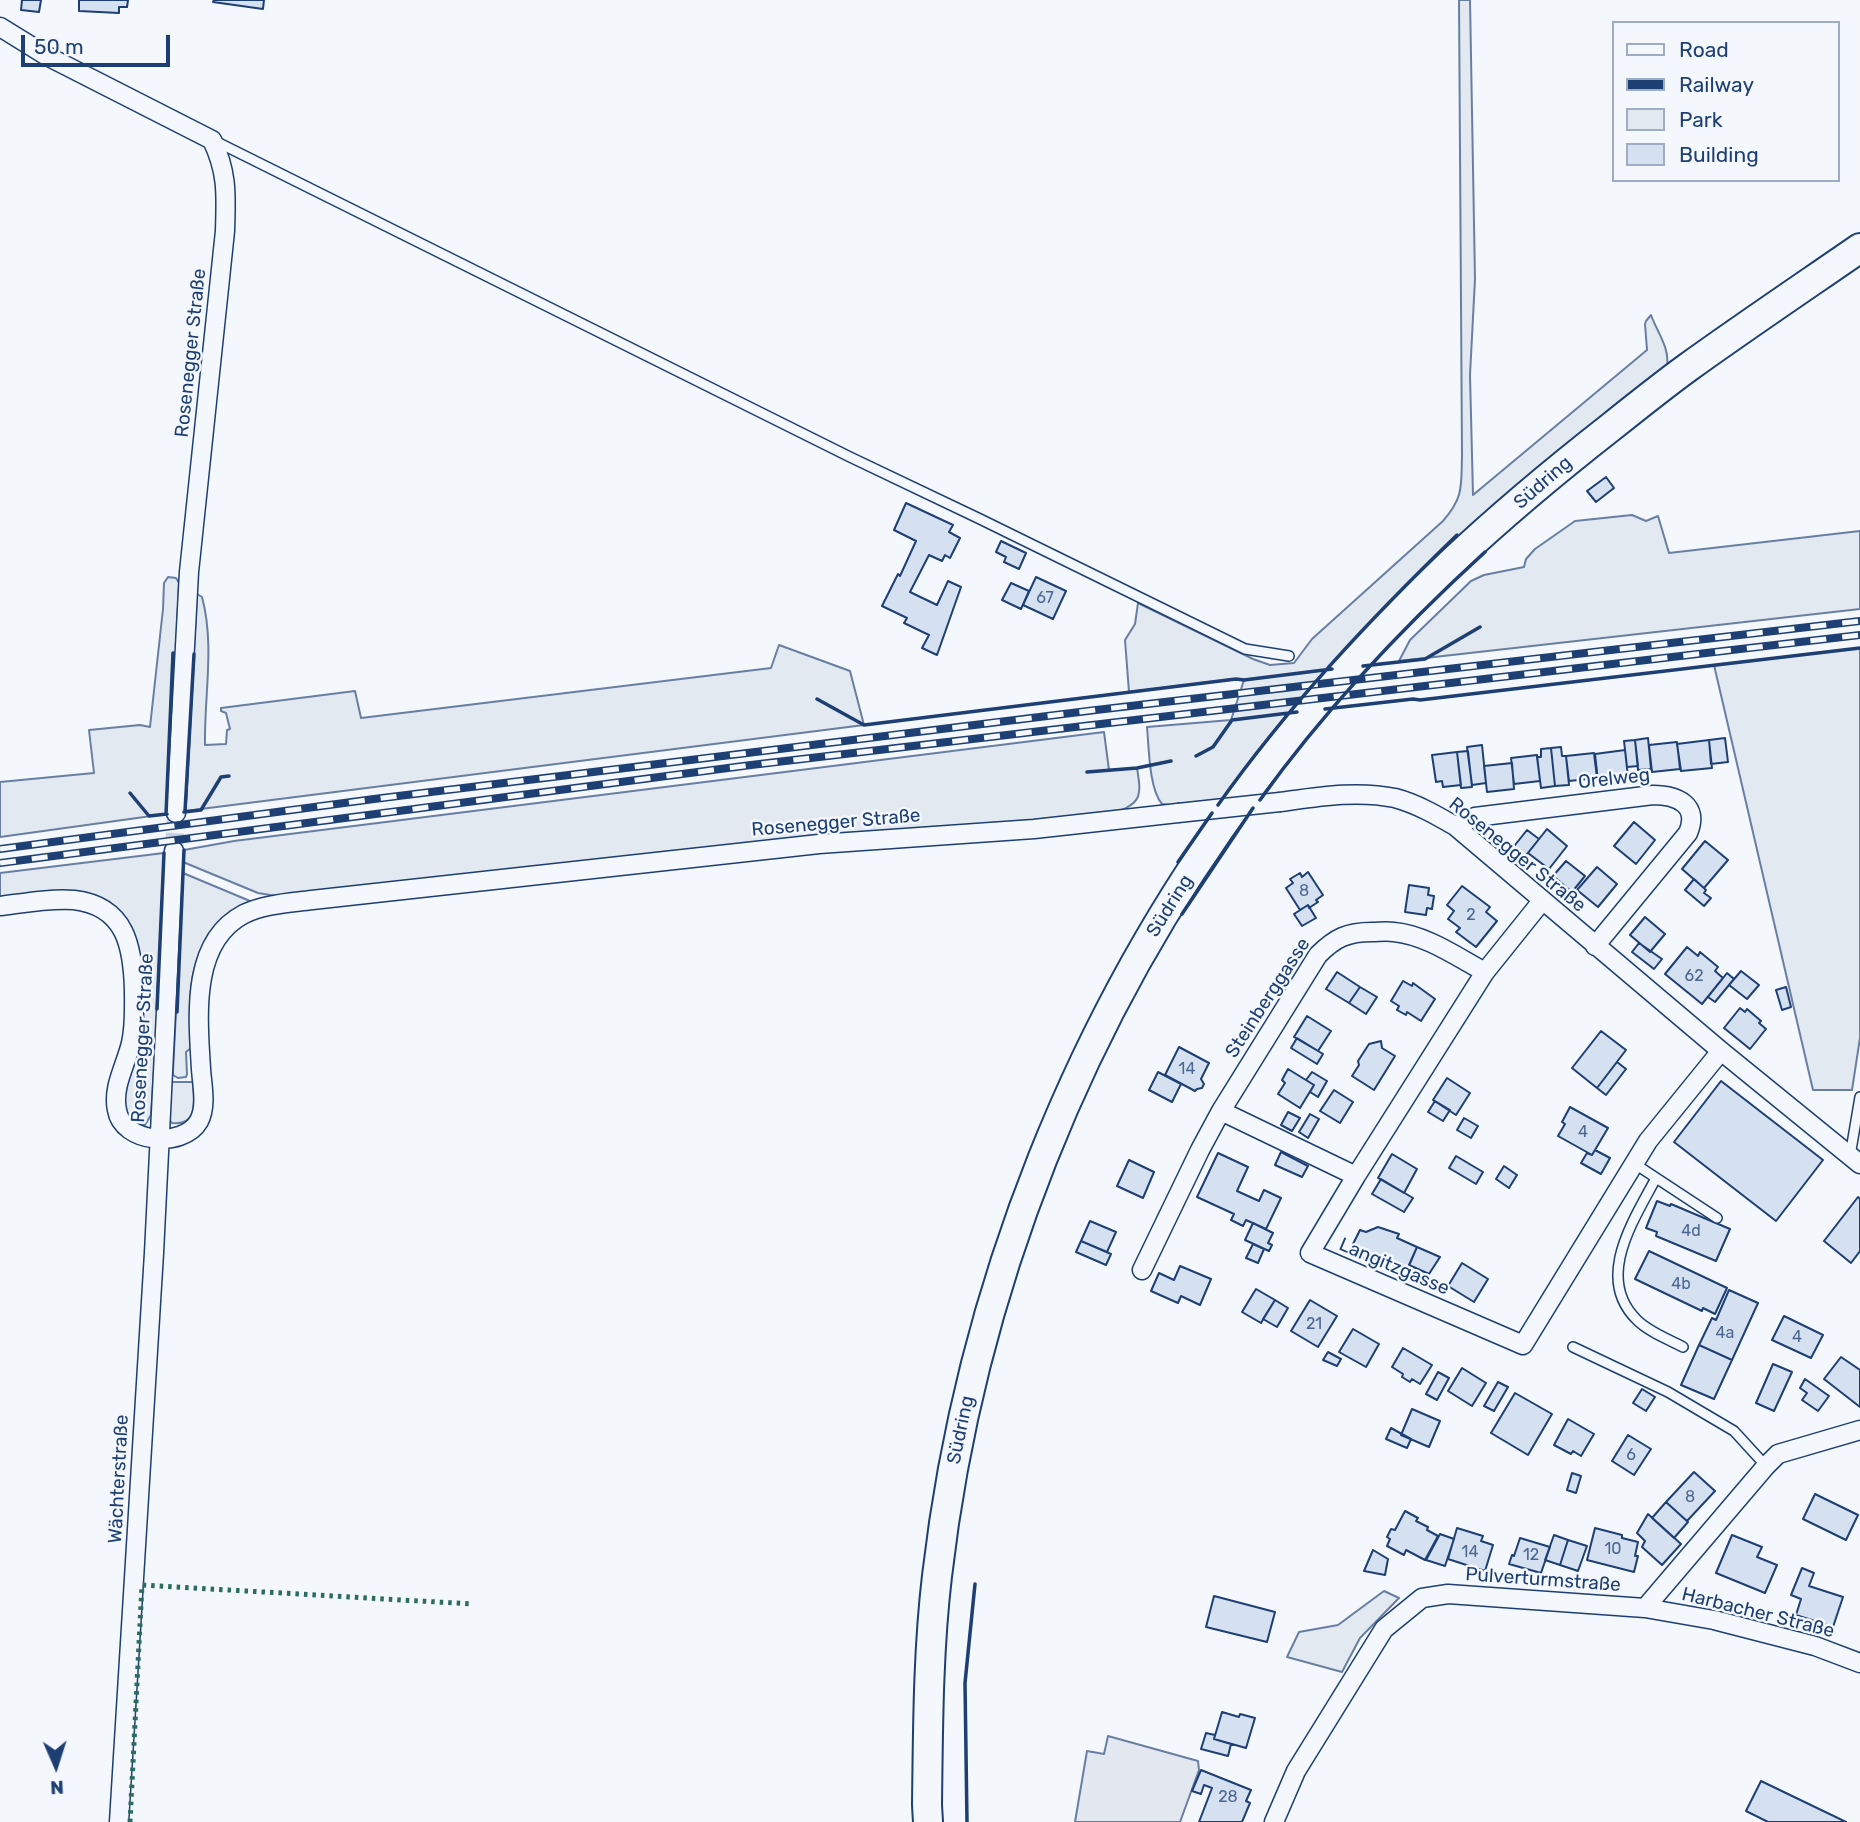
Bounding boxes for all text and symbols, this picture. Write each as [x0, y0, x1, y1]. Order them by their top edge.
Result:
scale bar [24, 21, 173, 65]
legend [1612, 21, 1839, 182]
text: 50 m [34, 34, 84, 59]
text: Road [1679, 37, 1729, 62]
text: Railway [1679, 72, 1754, 97]
text: Park [1679, 107, 1723, 132]
text: Building [1679, 142, 1759, 167]
street label: Rosenegger Straße [171, 267, 211, 439]
street label: Südring [1509, 452, 1577, 514]
house number: 67 [1036, 588, 1054, 608]
street label: Orelweg [1577, 764, 1651, 794]
street label: Rosenegger Straße [1444, 793, 1590, 917]
street label: Rosenegger Straße [751, 804, 921, 842]
street label: Südring [1142, 871, 1198, 941]
house number: 8 [1299, 881, 1309, 901]
house number: 2 [1466, 905, 1476, 925]
street label: Steinberggasse [1221, 934, 1315, 1062]
street label: Rosenegger Straße [127, 953, 159, 1123]
house number: 62 [1684, 966, 1704, 986]
house number: 14 [1179, 1059, 1195, 1079]
house number: 4 [1578, 1122, 1588, 1142]
house number: 4d [1681, 1221, 1701, 1241]
street label: Langitzgasse [1335, 1234, 1453, 1300]
house number: 4b [1671, 1274, 1691, 1294]
house number: 21 [1306, 1314, 1322, 1334]
house number: 4a [1716, 1323, 1734, 1343]
house number: 4 [1792, 1327, 1802, 1347]
street label: Südring [943, 1394, 979, 1466]
street label: Wächterstraße [104, 1414, 134, 1544]
house number: 6 [1626, 1445, 1636, 1465]
house number: 8 [1685, 1487, 1695, 1507]
house number: 10 [1604, 1539, 1622, 1559]
house number: 14 [1462, 1542, 1478, 1562]
house number: 12 [1523, 1545, 1539, 1565]
street label: Pulverturmstraße [1465, 1563, 1621, 1597]
street label: Harbacher Straße [1679, 1583, 1837, 1643]
north arrow [21, 1731, 91, 1801]
text: N [50, 1776, 65, 1799]
house number: 28 [1218, 1787, 1238, 1807]

